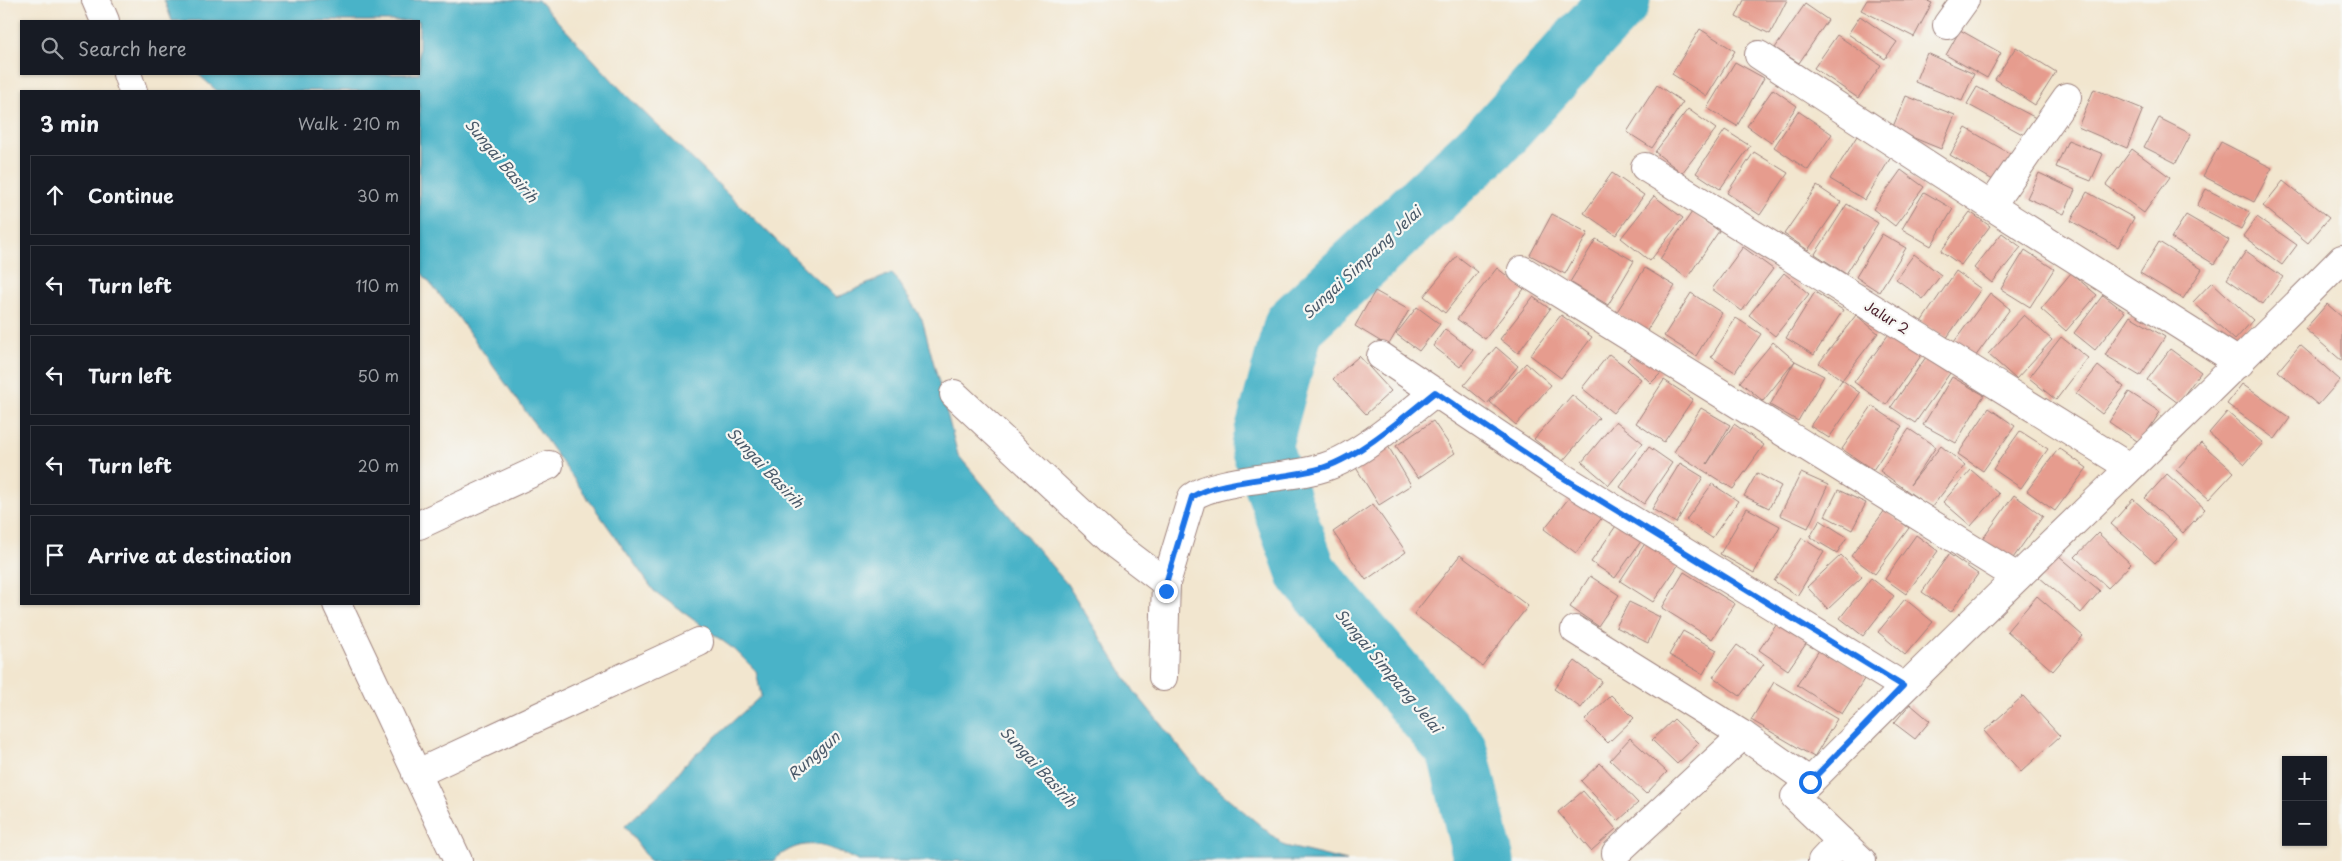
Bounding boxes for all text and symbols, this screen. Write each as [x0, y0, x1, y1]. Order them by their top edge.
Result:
search box [20, 20, 420, 75]
icon: search [38, 34, 66, 62]
text: Search here [78, 34, 187, 62]
text: 3 min [40, 107, 99, 139]
text: Walk · 210 m [298, 111, 400, 135]
water label: Sungai Basirih [460, 113, 544, 207]
icon: ahead [41, 181, 69, 209]
text: Continue [88, 181, 174, 209]
text: 30 m [357, 183, 399, 207]
water label: Sungai Simpang Jelai [1296, 198, 1428, 324]
icon: left [41, 271, 69, 299]
text: Turn left [88, 271, 172, 299]
text: 110 m [356, 273, 399, 297]
street label: Jalur 2 [1861, 295, 1913, 339]
icon: left [41, 361, 69, 389]
text: Turn left [88, 361, 172, 389]
text: 50 m [358, 363, 399, 387]
water label: Sungai Basirih [722, 421, 810, 513]
icon: left [41, 451, 69, 479]
text: Turn left [88, 451, 172, 479]
text: 20 m [358, 453, 399, 477]
icon: arrive [41, 541, 69, 569]
text: Arrive at destination [88, 541, 292, 569]
route end [1155, 580, 1178, 603]
water label: Sungai Simpang Jelai [1330, 603, 1450, 739]
water label: Sungai Basirih [995, 720, 1083, 812]
water label: Runggun [782, 725, 845, 785]
map controls [2282, 756, 2327, 846]
button: + [2282, 756, 2327, 801]
route start [1799, 771, 1822, 794]
button: − [2282, 801, 2327, 846]

